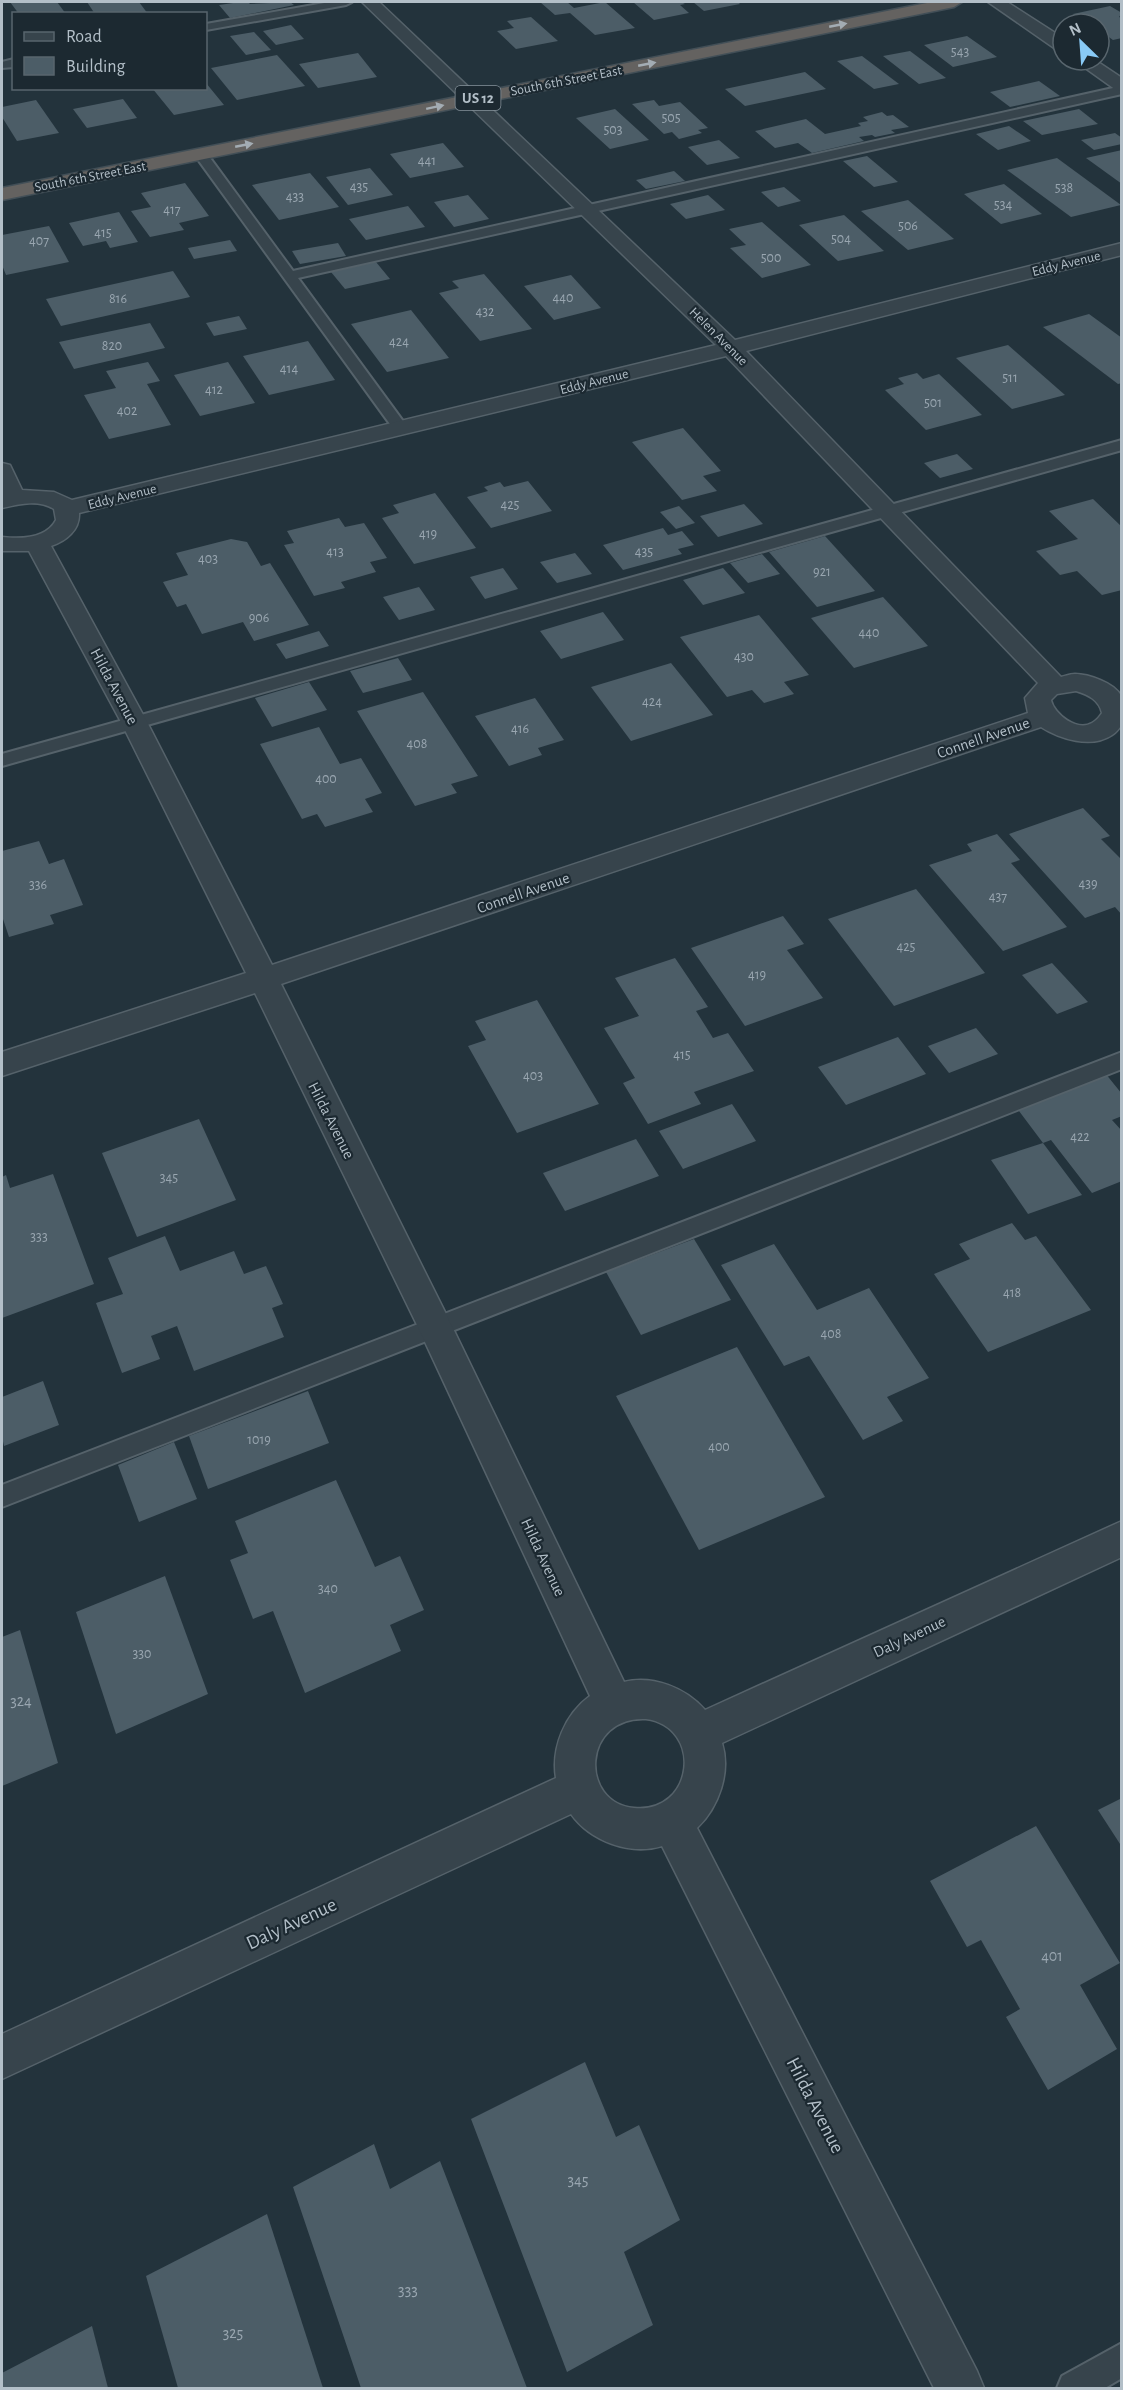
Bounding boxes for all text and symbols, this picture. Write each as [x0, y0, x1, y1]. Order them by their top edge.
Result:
legend [12, 12, 207, 90]
north arrow [1051, 12, 1111, 72]
one-way arrow [829, 20, 848, 29]
text: N [1067, 20, 1084, 39]
text: Road [66, 28, 102, 46]
house number: 543 [951, 45, 969, 59]
text: Building [66, 58, 126, 76]
one-way arrow [638, 59, 657, 68]
street label: South 6th Street East [509, 63, 623, 99]
road number: US 12 [456, 86, 500, 110]
one-way arrow [426, 101, 444, 111]
house number: 505 [661, 111, 681, 125]
house number: 503 [603, 123, 623, 137]
one-way arrow [235, 140, 254, 149]
house number: 441 [418, 154, 436, 168]
street label: South 6th Street East [33, 159, 147, 195]
house number: 435 [350, 180, 368, 194]
house number: 538 [1055, 181, 1073, 195]
house number: 433 [286, 190, 304, 204]
house number: 534 [994, 198, 1012, 212]
house number: 417 [163, 203, 181, 217]
house number: 506 [898, 219, 918, 233]
house number: 415 [94, 226, 112, 240]
house number: 504 [831, 232, 851, 246]
house number: 407 [29, 234, 49, 248]
street label: Eddy Avenue [1031, 249, 1102, 279]
house number: 500 [761, 251, 781, 265]
house number: 440 [553, 291, 573, 305]
house number: 816 [109, 292, 127, 306]
house number: 432 [476, 305, 494, 319]
street label: Helen Avenue [686, 305, 750, 369]
house number: 424 [389, 335, 409, 349]
house number: 820 [102, 339, 122, 353]
house number: 414 [280, 362, 298, 376]
street label: Eddy Avenue [559, 367, 630, 397]
house number: 511 [1002, 371, 1018, 385]
house number: 412 [205, 383, 223, 397]
house number: 501 [924, 396, 942, 410]
house number: 402 [117, 404, 137, 418]
street label: Eddy Avenue [87, 482, 158, 512]
house number: 425 [501, 498, 520, 512]
house number: 419 [419, 527, 437, 541]
house number: 413 [326, 545, 344, 559]
house number: 435 [635, 545, 653, 559]
house number: 403 [198, 552, 218, 566]
house number: 921 [813, 565, 831, 579]
house number: 906 [249, 611, 269, 625]
house number: 440 [859, 626, 879, 640]
street label: Hilda Avenue [87, 646, 141, 727]
house number: 430 [734, 650, 754, 664]
house number: 424 [642, 695, 662, 709]
street label: Connell Avenue [935, 715, 1032, 761]
house number: 416 [511, 722, 529, 736]
house number: 408 [407, 737, 427, 751]
house number: 400 [315, 772, 337, 786]
street label: Connell Avenue [475, 870, 572, 916]
house number: 439 [1078, 877, 1098, 891]
house number: 336 [29, 878, 47, 892]
house number: 437 [989, 890, 1007, 904]
house number: 425 [897, 940, 916, 954]
house number: 419 [748, 968, 766, 982]
house number: 415 [673, 1048, 691, 1062]
house number: 403 [523, 1069, 543, 1083]
street label: Hilda Avenue [305, 1080, 357, 1161]
house number: 422 [1070, 1130, 1090, 1144]
house number: 345 [160, 1171, 178, 1185]
house number: 333 [30, 1230, 48, 1244]
house number: 418 [1003, 1286, 1021, 1300]
house number: 408 [821, 1327, 841, 1341]
house number: 1019 [247, 1433, 271, 1447]
house number: 400 [708, 1440, 730, 1454]
street label: Hilda Avenue [518, 1516, 568, 1599]
house number: 340 [318, 1582, 338, 1596]
street label: Daly Avenue [871, 1613, 948, 1661]
house number: 330 [133, 1647, 151, 1661]
house number: 324 [10, 1693, 32, 1709]
street label: Daly Avenue [243, 1894, 340, 1954]
house number: 401 [1041, 1948, 1063, 1964]
street label: Hilda Avenue [782, 2054, 848, 2157]
house number: 345 [568, 2172, 588, 2188]
house number: 333 [398, 2282, 418, 2298]
house number: 325 [223, 2325, 243, 2341]

